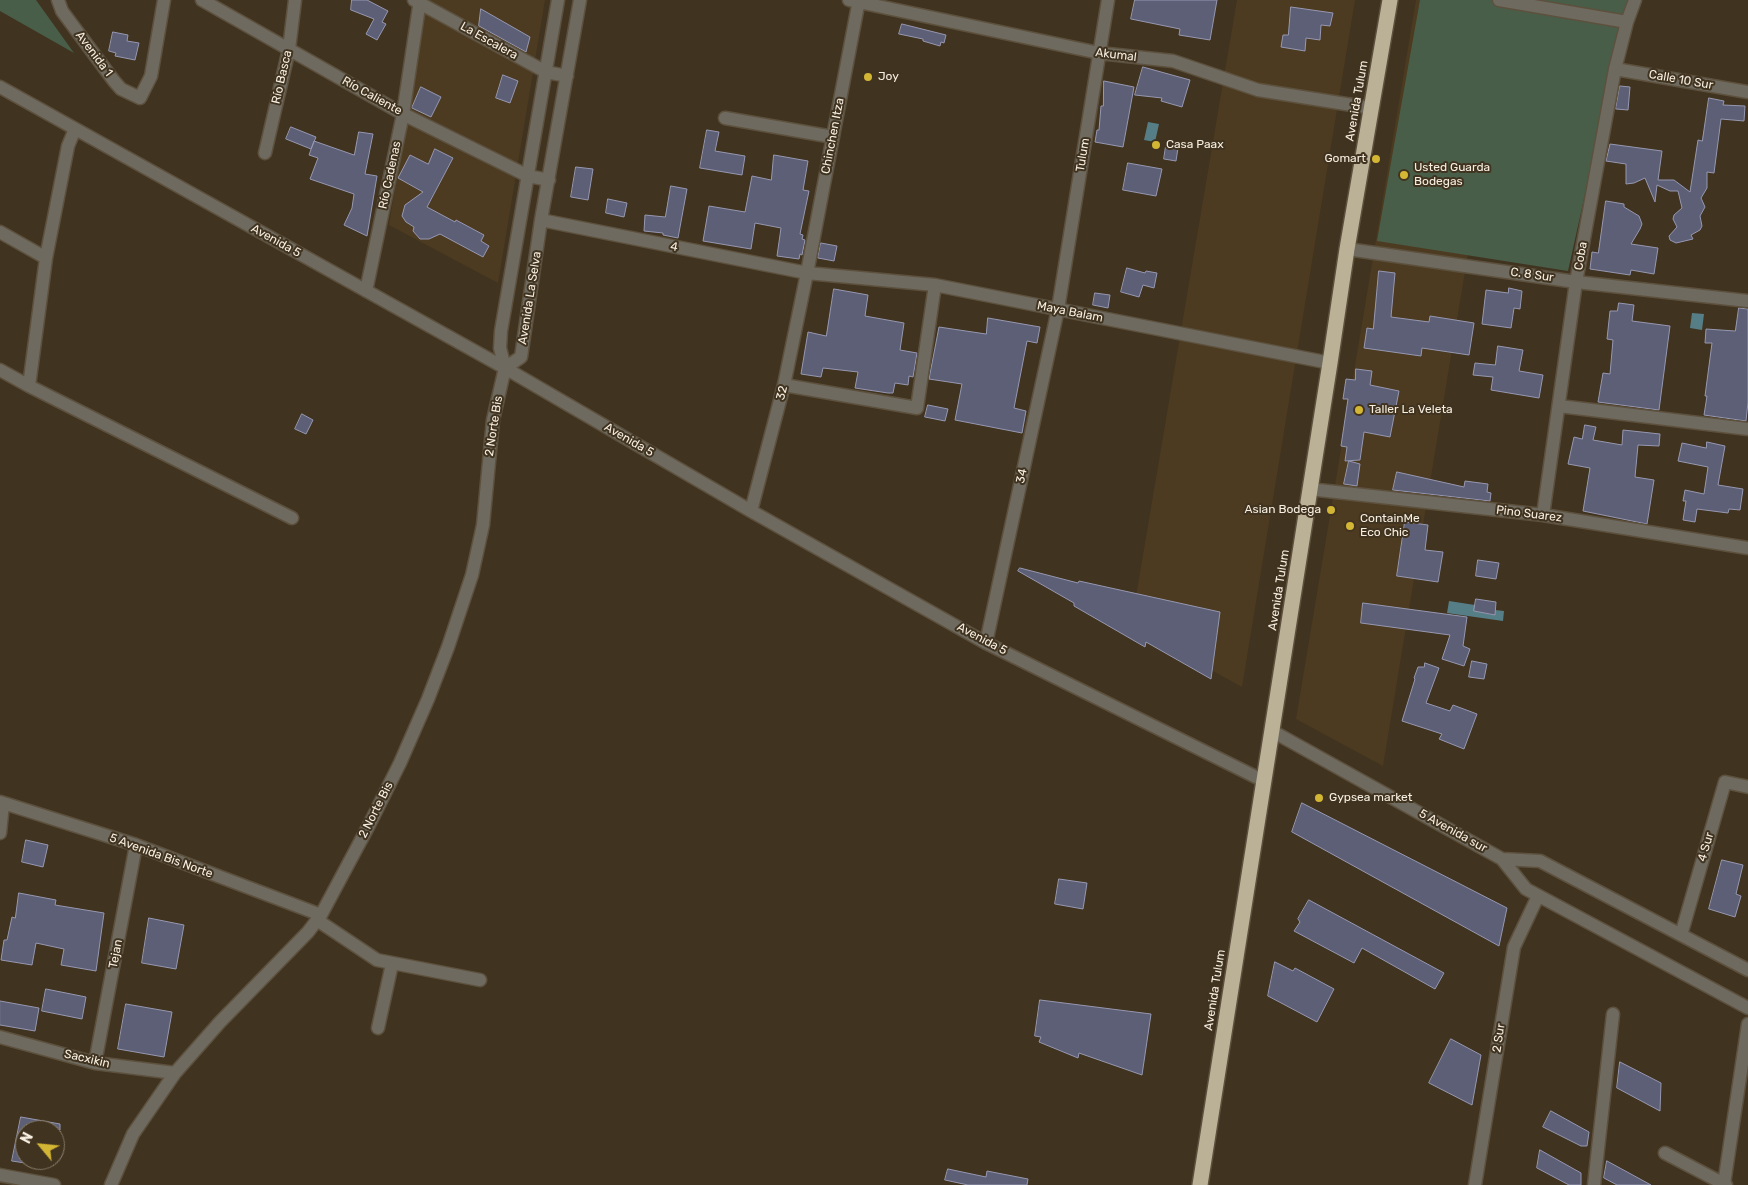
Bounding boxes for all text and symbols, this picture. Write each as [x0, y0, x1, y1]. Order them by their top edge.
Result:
street label: La Escalera [458, 19, 520, 63]
street label: Avenida 1 [72, 29, 116, 79]
street label: Akumal [1094, 45, 1138, 65]
street label: Río Basca [269, 49, 295, 105]
street label: Avenida Tulum [1343, 60, 1371, 142]
street label: Calle 10 Sur [1648, 67, 1714, 93]
place label: Joy [878, 70, 899, 84]
marker: Joy [862, 71, 874, 83]
street label: Río Caliente [339, 74, 405, 118]
street label: Chinchen Itza [819, 97, 847, 175]
street label: Tulum [1073, 137, 1093, 173]
place label: Casa Paax [1166, 138, 1224, 152]
marker: Casa Paax [1150, 139, 1162, 151]
street label: Río Cadenas [376, 140, 404, 210]
place label: Gomart [1324, 152, 1366, 166]
marker: Gomart [1370, 153, 1382, 165]
place label: Usted Guarda Bodegas [1414, 161, 1490, 189]
marker: Usted Guarda Bodegas [1398, 169, 1410, 181]
street label: Avenida 5 [249, 221, 303, 261]
street label: 4 [669, 239, 679, 255]
street label: Coba [1571, 241, 1591, 271]
street label: Avenida La Selva [516, 250, 544, 346]
street label: C. 8 Sur [1509, 265, 1555, 285]
street label: Maya Balam [1036, 299, 1104, 325]
street label: 32 [773, 384, 791, 402]
street label: 2 Norte Bis [482, 395, 506, 457]
place label: Taller La Veleta [1369, 403, 1453, 417]
marker: Taller La Veleta [1353, 404, 1365, 416]
street label: Avenida 5 [602, 420, 656, 460]
street label: 34 [1013, 467, 1031, 485]
place label: Asian Bodega [1245, 503, 1321, 517]
street label: Pino Suarez [1495, 503, 1563, 525]
marker: Asian Bodega [1325, 504, 1337, 516]
place label: ContainMe Eco Chic [1360, 512, 1420, 540]
marker: ContainMe Eco Chic [1344, 520, 1356, 532]
street label: Avenida Tulum [1265, 549, 1293, 631]
street label: Avenida 5 [954, 620, 1010, 658]
street label: 2 Norte Bis [356, 779, 396, 841]
place label: Gypsea market [1329, 791, 1412, 805]
marker: Gypsea market [1313, 792, 1325, 804]
street label: 5 Avenida sur [1416, 806, 1490, 856]
street label: 5 Avenida Bis Norte [107, 831, 215, 881]
street label: 4 Sur [1695, 831, 1717, 863]
street label: Tejan [106, 938, 126, 970]
street label: Avenida Tulum [1201, 949, 1229, 1031]
street label: 2 Sur [1490, 1022, 1508, 1054]
street label: Sacxikin [63, 1047, 111, 1071]
north arrow [15, 1120, 65, 1170]
text: N [17, 1130, 37, 1147]

